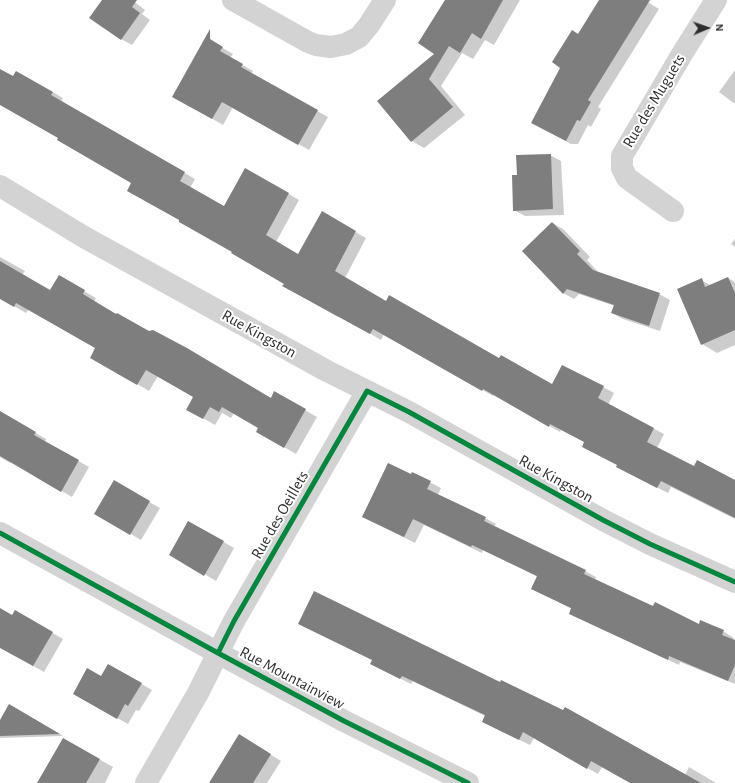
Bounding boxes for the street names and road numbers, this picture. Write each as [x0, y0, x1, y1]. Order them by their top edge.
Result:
street label: Rue des Muguets [619, 51, 689, 151]
street label: Rue Kingston [218, 306, 300, 362]
street label: Rue Kingston [515, 451, 597, 507]
street label: Rue des Oeillets [247, 467, 313, 563]
street label: Rue Mountainview [236, 642, 348, 714]

